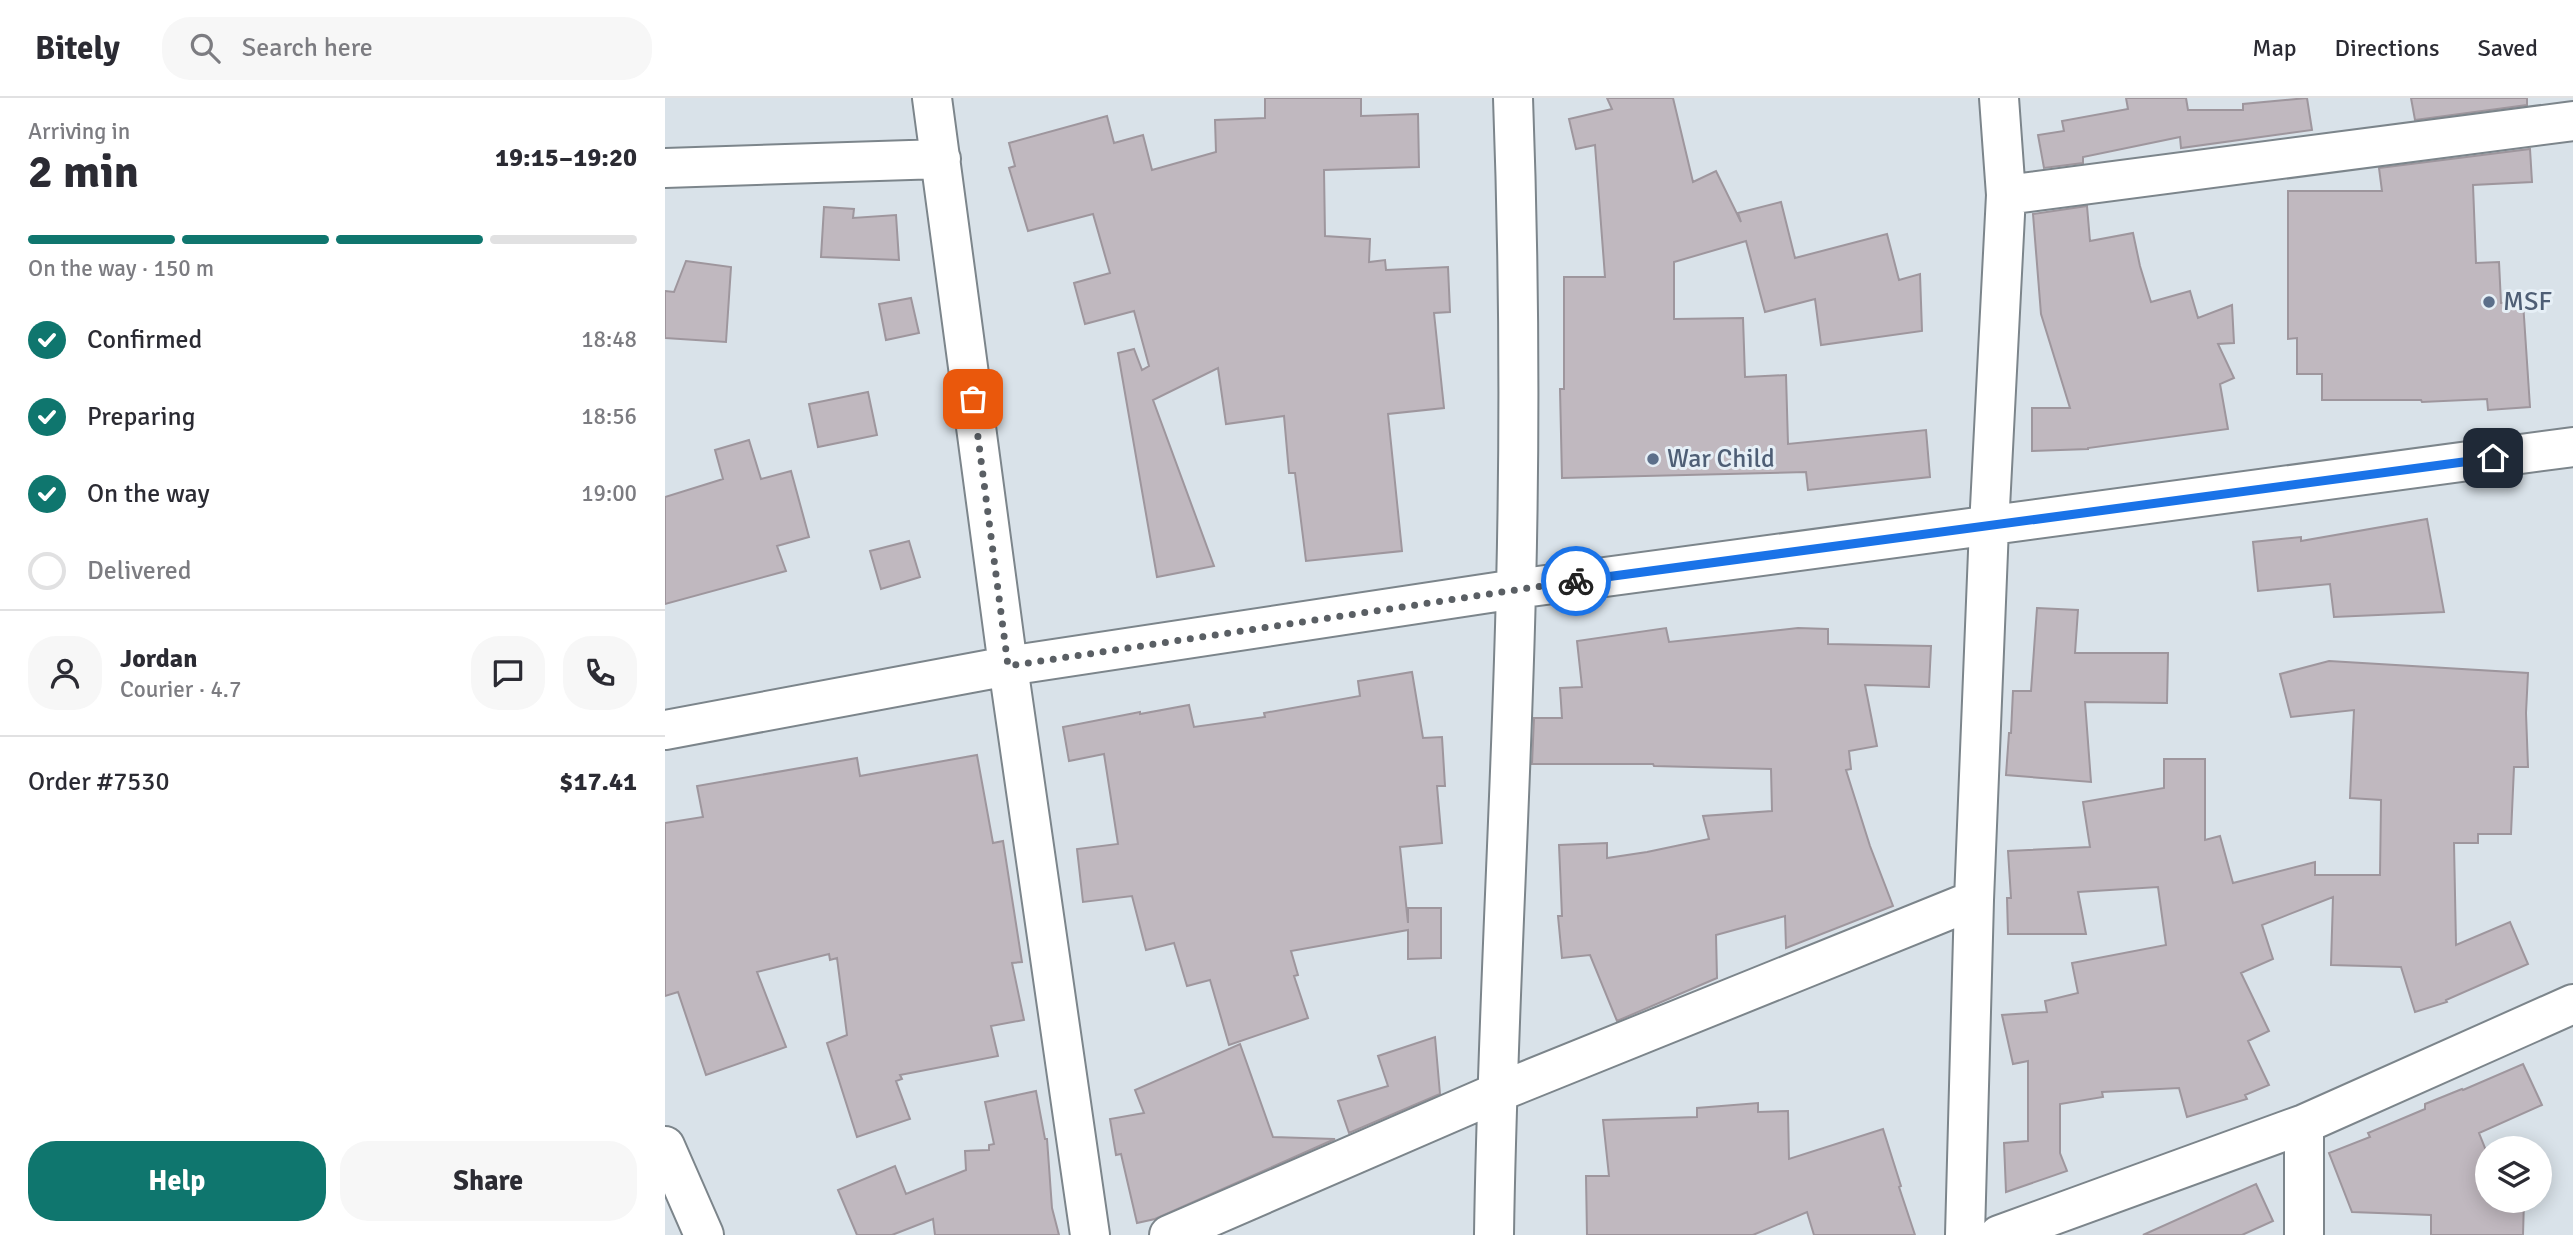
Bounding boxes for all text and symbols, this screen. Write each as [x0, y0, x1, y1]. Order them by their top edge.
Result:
search box [162, 17, 652, 80]
text: Bitely [35, 28, 120, 69]
icon: search [186, 29, 224, 67]
text: Search here [242, 32, 373, 64]
text: Map [2252, 33, 2297, 63]
text: Directions [2335, 33, 2440, 63]
text: Saved [2478, 33, 2538, 63]
text: Arriving in [28, 117, 130, 146]
text: 19:15–19:20 [495, 142, 637, 174]
text: 2 min [28, 144, 139, 200]
text: On the way · 150 m [28, 254, 214, 283]
place label: MSF [2503, 286, 2552, 318]
marker: MSF [2481, 294, 2497, 310]
icon: check [28, 321, 66, 359]
text: Confirmed [87, 324, 202, 356]
text: 18:48 [581, 325, 637, 354]
pin [943, 369, 1003, 429]
icon: bag [954, 380, 992, 418]
icon: check [28, 398, 66, 436]
text: Preparing [87, 401, 195, 433]
text: 18:56 [581, 402, 637, 431]
pin [2463, 428, 2523, 488]
icon: home [2474, 439, 2512, 477]
place label: War Child [1667, 443, 1775, 475]
marker: War Child [1645, 451, 1661, 467]
icon: check [28, 475, 66, 513]
text: On the way [87, 478, 210, 510]
text: 19:00 [581, 479, 637, 508]
courier [1541, 546, 1611, 616]
text: Delivered [87, 555, 192, 587]
icon: bike [1557, 562, 1595, 600]
button: person [28, 636, 102, 710]
button: chat [471, 636, 545, 710]
button: phone [563, 636, 637, 710]
text: Jordan [120, 643, 197, 675]
text: Courier · 4.7 [120, 675, 241, 704]
text: Order #7530 [28, 766, 169, 798]
text: $17.41 [559, 766, 637, 798]
map controls [2475, 1136, 2552, 1213]
button: layers [2475, 1136, 2552, 1213]
button: Help [28, 1141, 326, 1221]
button: Share [340, 1141, 637, 1221]

